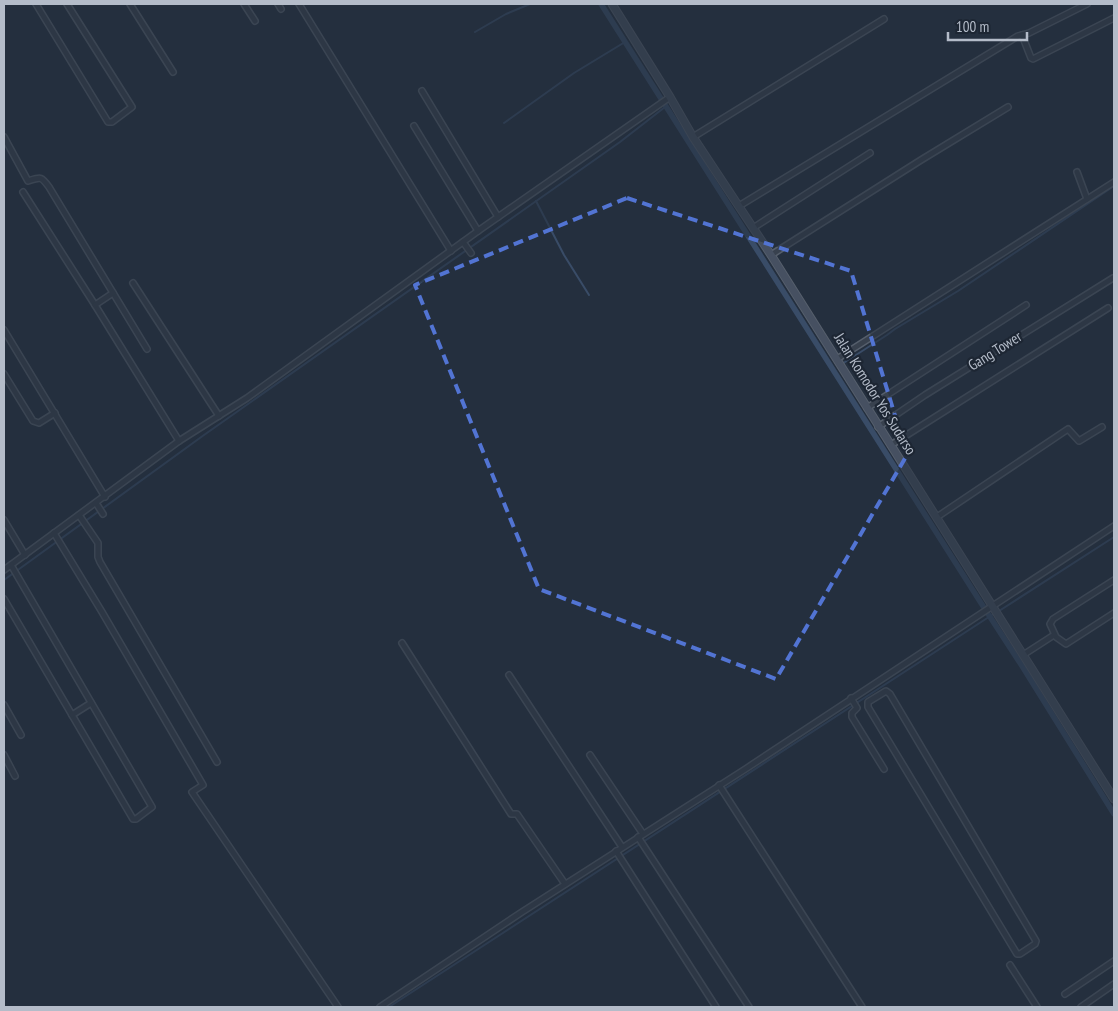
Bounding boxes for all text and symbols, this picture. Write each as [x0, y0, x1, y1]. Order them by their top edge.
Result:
scale bar [948, 10, 1027, 42]
text: 100 m [956, 17, 989, 36]
street label: Gang Tower [964, 326, 1026, 374]
street label: Jalan Komodor Yos Sudarso [830, 329, 921, 458]

